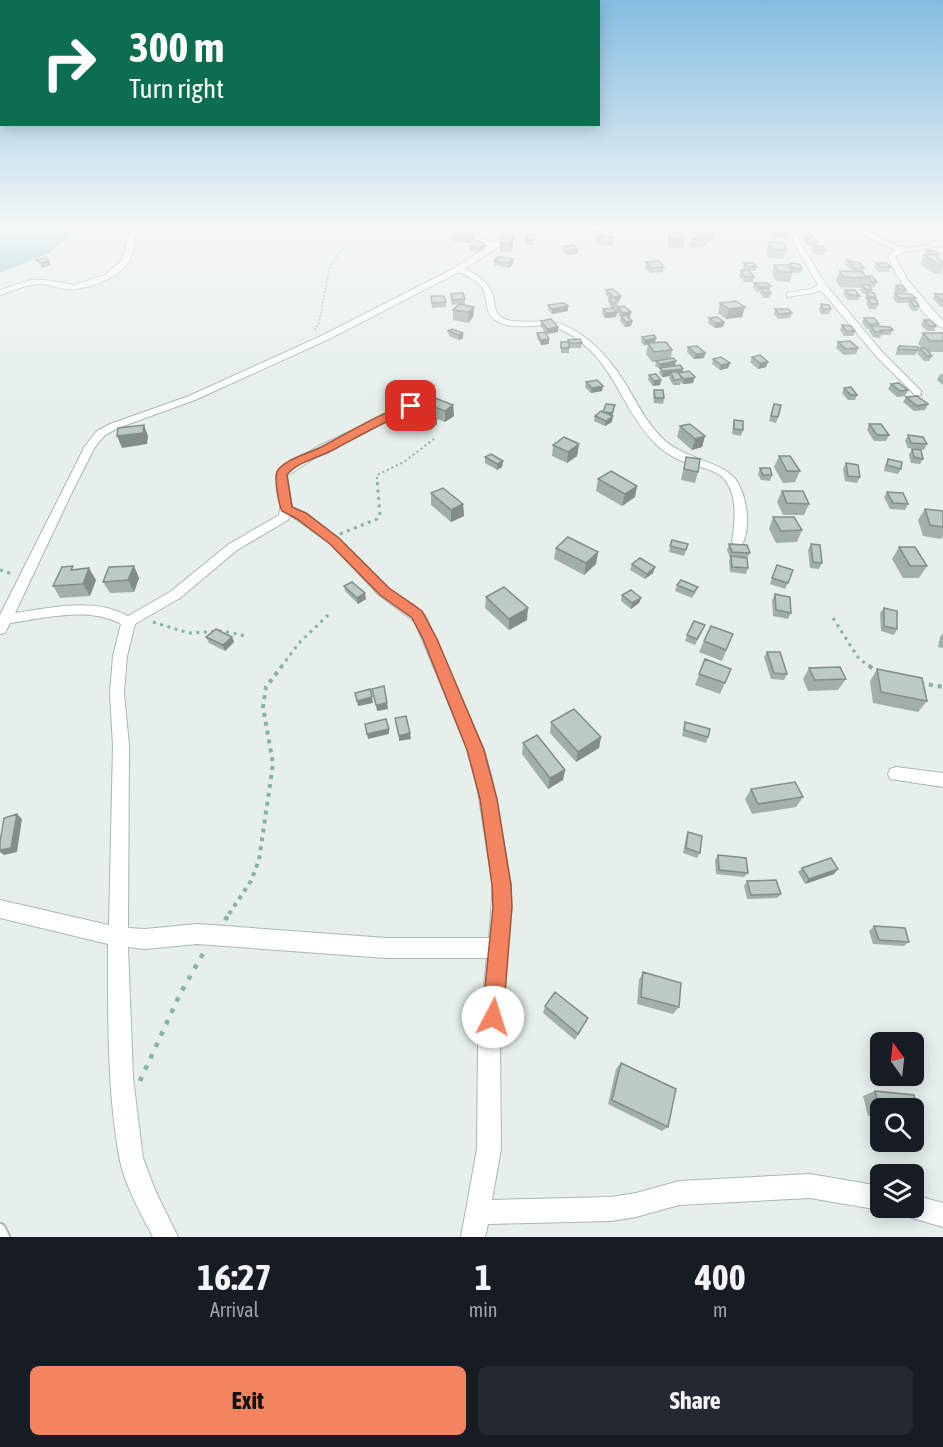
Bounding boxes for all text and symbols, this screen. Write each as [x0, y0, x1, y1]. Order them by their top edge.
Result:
text: 300 m [129, 23, 224, 71]
icon: right [30, 24, 108, 102]
text: Turn right [129, 73, 224, 104]
pin [385, 380, 436, 431]
icon: arrive [394, 389, 427, 422]
position arrow [461, 985, 525, 1049]
north arrow [870, 1032, 924, 1086]
map controls [870, 1032, 924, 1218]
button: search [870, 1098, 924, 1152]
button: layers [870, 1164, 924, 1218]
text: 16:27 [197, 1256, 271, 1298]
text: 1 [475, 1256, 492, 1298]
text: 400 [695, 1256, 746, 1298]
text: Arrival [210, 1298, 259, 1321]
text: min [469, 1298, 498, 1321]
text: m [713, 1298, 727, 1321]
button: Exit [30, 1366, 466, 1435]
button: Share [478, 1366, 913, 1435]

